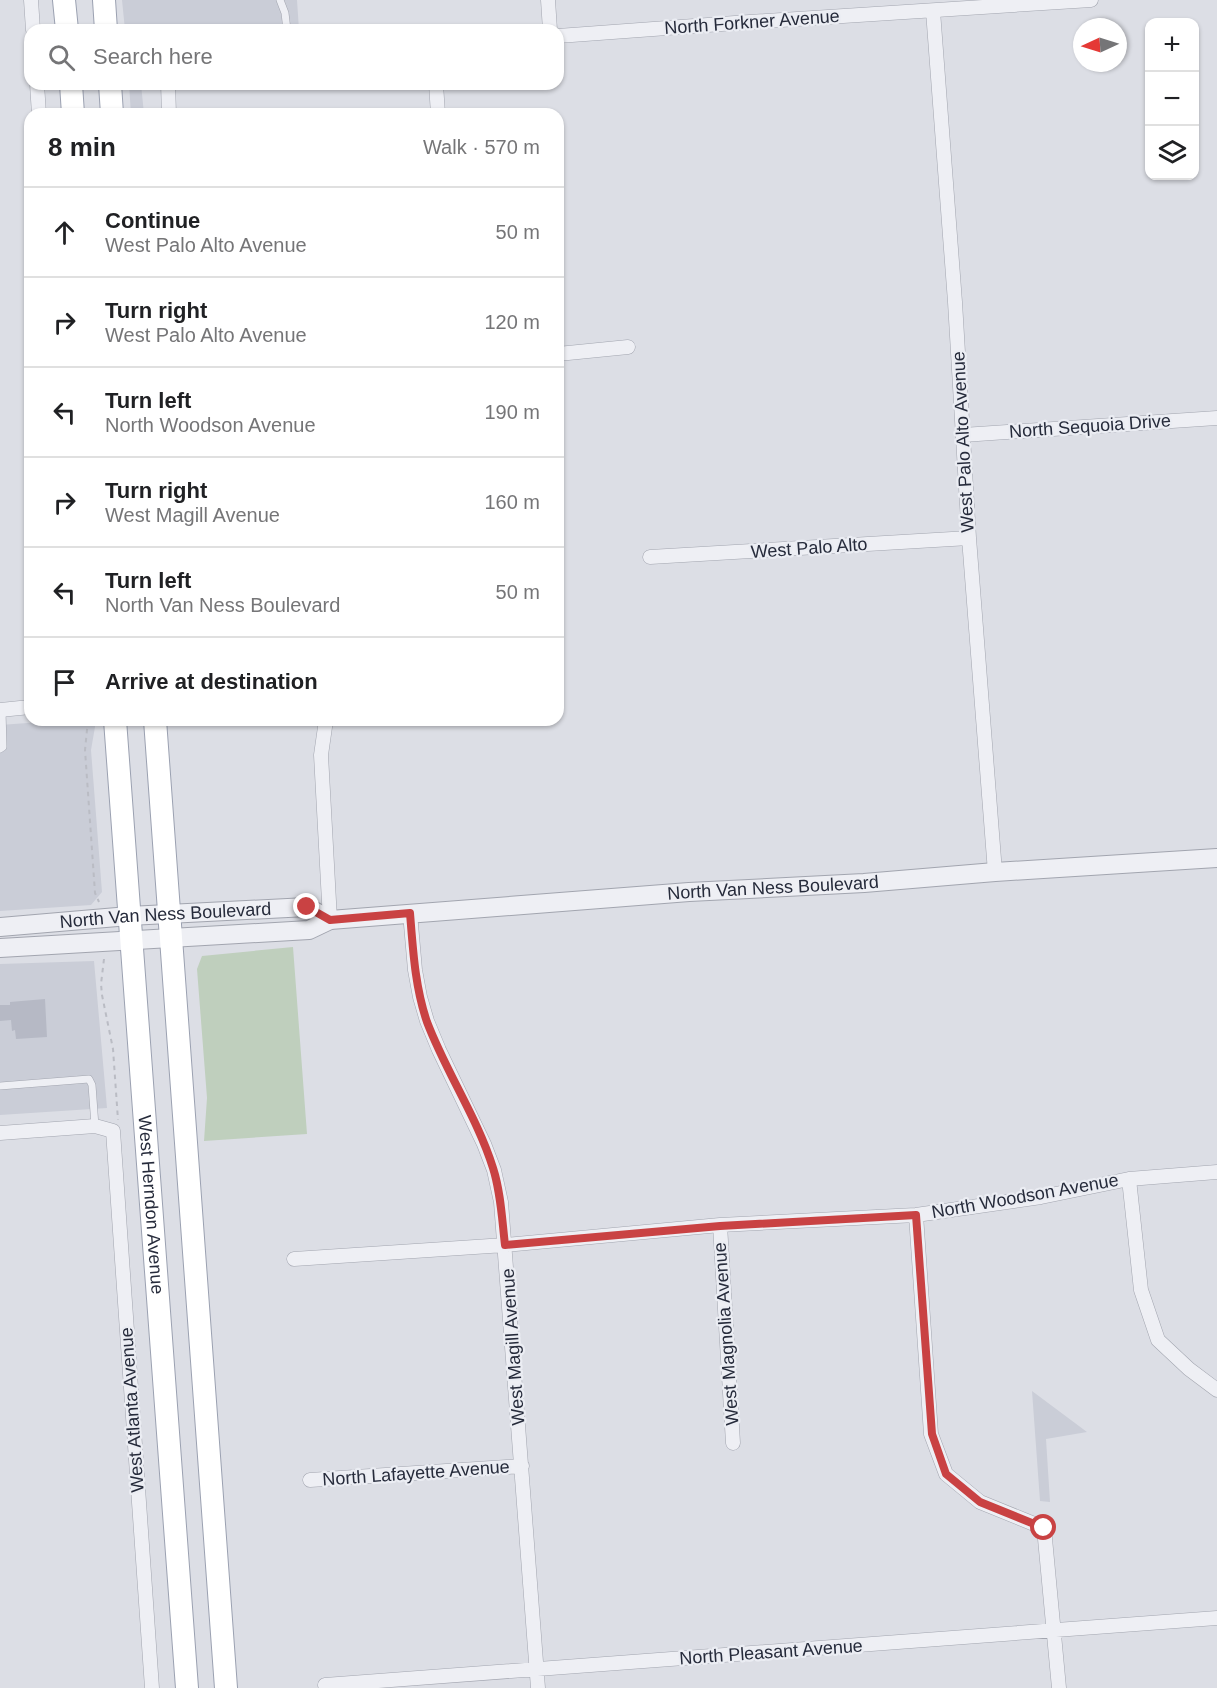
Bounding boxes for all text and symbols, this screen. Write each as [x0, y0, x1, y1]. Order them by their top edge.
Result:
street label: North Forkner Avenue [664, 6, 840, 38]
north arrow [1073, 18, 1127, 72]
map controls [1145, 18, 1199, 180]
button: + [1145, 18, 1199, 72]
search box [24, 24, 564, 90]
icon: search [45, 41, 78, 74]
text: Search here [93, 44, 213, 69]
button: − [1145, 72, 1199, 126]
button: layers [1145, 126, 1199, 180]
text: 8 min [48, 132, 116, 162]
text: Walk · 570 m [423, 136, 540, 158]
text: Continue [105, 208, 200, 233]
icon: ahead [48, 216, 81, 249]
text: 50 m [496, 221, 540, 243]
text: West Palo Alto Avenue [105, 234, 307, 256]
text: Turn right [105, 298, 207, 323]
icon: right [48, 306, 81, 339]
text: 120 m [484, 311, 540, 333]
text: West Palo Alto Avenue [105, 324, 307, 346]
street label: West Palo Alto Avenue [948, 351, 978, 533]
text: Turn left [105, 388, 191, 413]
icon: left [48, 396, 81, 429]
text: 190 m [484, 401, 540, 423]
street label: North Sequoia Drive [1008, 410, 1172, 442]
text: North Woodson Avenue [105, 414, 316, 436]
text: Turn right [105, 478, 207, 503]
icon: right [48, 486, 81, 519]
text: 160 m [484, 491, 540, 513]
text: West Magill Avenue [105, 504, 280, 526]
street label: West Palo Alto [750, 534, 868, 562]
text: Turn left [105, 568, 191, 593]
icon: left [48, 576, 81, 609]
text: 50 m [496, 581, 540, 603]
text: North Van Ness Boulevard [105, 594, 340, 616]
icon: arrive [48, 666, 81, 699]
text: Arrive at destination [105, 669, 318, 694]
street label: North Van Ness Boulevard [666, 872, 880, 904]
route end [293, 893, 319, 919]
street label: North Van Ness Boulevard [59, 899, 272, 932]
street label: West Herndon Avenue [134, 1114, 168, 1295]
street label: North Woodson Avenue [930, 1170, 1120, 1222]
street label: West Magnolia Avenue [710, 1242, 742, 1426]
street label: West Magill Avenue [498, 1268, 528, 1426]
street label: West Atlanta Avenue [116, 1327, 148, 1493]
street label: North Lafayette Avenue [322, 1456, 510, 1490]
route start [1030, 1514, 1056, 1540]
street label: North Pleasant Avenue [679, 1636, 863, 1668]

